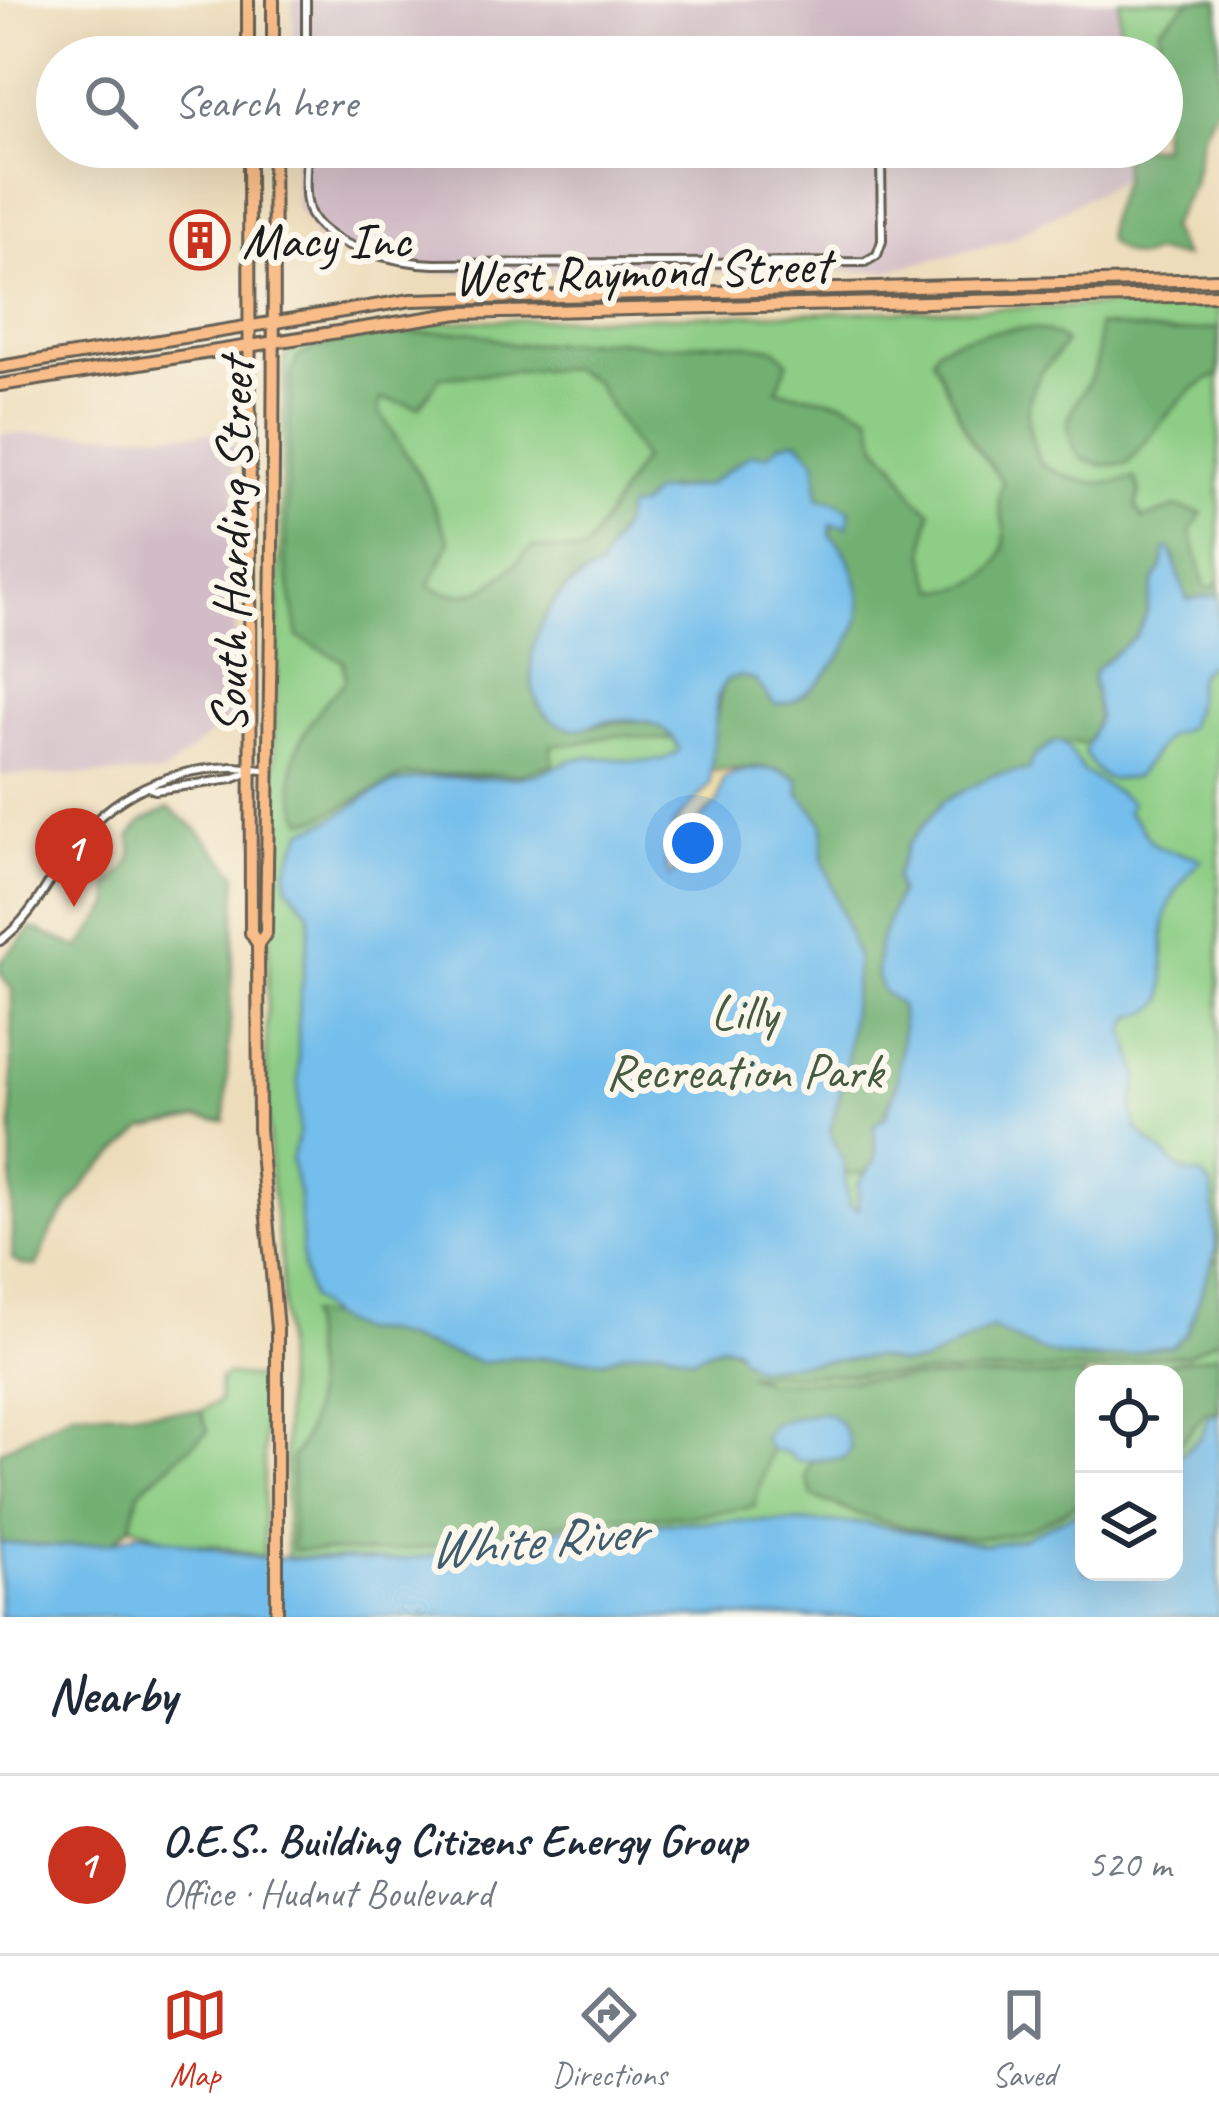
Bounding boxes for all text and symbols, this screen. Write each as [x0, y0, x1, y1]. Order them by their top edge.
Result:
search box [36, 36, 1183, 168]
icon: search [78, 69, 144, 135]
text: Search here [174, 74, 357, 131]
place label: Macy Inc [242, 208, 413, 272]
building icon: Macy Inc [169, 209, 231, 271]
street label: West Raymond Street [453, 232, 837, 310]
street label: South Harding Street [197, 352, 267, 734]
pin: 1 [35, 808, 113, 907]
your location [663, 813, 723, 873]
park label: Lilly Recreation Park [606, 980, 886, 1103]
map controls [1075, 1365, 1183, 1581]
button: locate [1075, 1365, 1183, 1473]
button: layers [1075, 1473, 1183, 1581]
water label: White River [425, 1496, 656, 1583]
text: Nearby [48, 1663, 176, 1727]
text: O.E.S.. Building Citizens Energy Group [162, 1812, 747, 1869]
text: 1 [78, 1840, 96, 1889]
text: 520 m [1087, 1840, 1171, 1889]
text: Office · Hudnut Boulevard [162, 1869, 492, 1918]
tab: Map [162, 1982, 228, 2096]
tab: Directions [552, 1982, 667, 2096]
tab: Saved [991, 1982, 1057, 2096]

